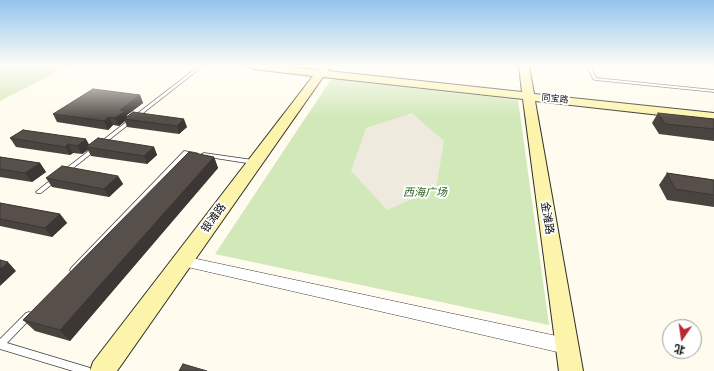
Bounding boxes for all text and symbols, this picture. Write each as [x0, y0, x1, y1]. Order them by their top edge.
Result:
street label: 同宝路 [541, 92, 569, 106]
park label: 西海广场 [403, 186, 447, 200]
street label: 银滩路 [199, 201, 229, 235]
street label: 金滩路 [538, 201, 556, 235]
north arrow [662, 319, 702, 359]
text: 北 [673, 342, 686, 358]

